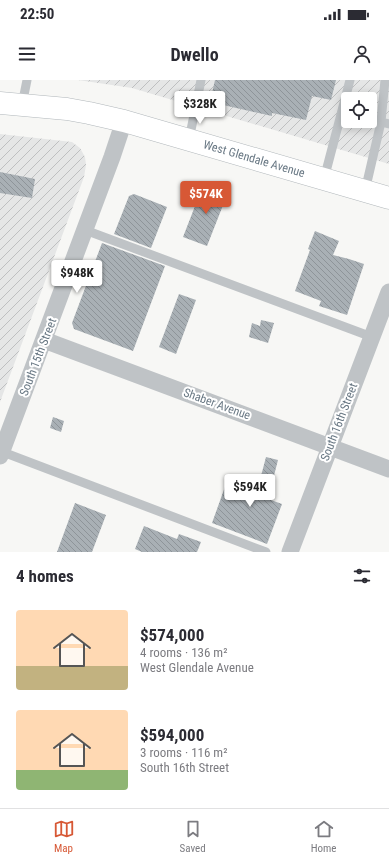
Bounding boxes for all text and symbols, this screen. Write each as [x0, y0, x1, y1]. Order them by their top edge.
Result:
text: 22:50 [20, 5, 54, 23]
icon: menu [16, 43, 38, 65]
icon: person [351, 43, 373, 65]
text: Dwello [170, 44, 219, 65]
pin: $328K [172, 91, 228, 125]
map controls [341, 92, 377, 128]
button: locate [341, 92, 377, 128]
text: $328K [183, 96, 217, 111]
street label: West Glendale Avenue [202, 137, 307, 180]
pin: $574K [178, 181, 234, 215]
text: $574K [189, 186, 223, 201]
pin: $948K [49, 260, 105, 294]
text: $948K [60, 265, 94, 280]
street label: South 15th Street [17, 316, 59, 398]
street label: South 16th Street [318, 381, 360, 463]
street label: Shaber Avenue [182, 385, 253, 423]
pin: $594K [222, 474, 278, 508]
text: $594K [233, 479, 267, 494]
icon: filters [351, 565, 373, 587]
text: 4 homes [16, 566, 74, 586]
text: $574,000 [140, 625, 204, 645]
icon: home [48, 626, 96, 674]
text: 4 rooms · 136 m² [140, 645, 227, 660]
text: West Glendale Avenue [140, 660, 254, 675]
text: $594,000 [140, 725, 204, 745]
icon: home [48, 726, 96, 774]
text: 3 rooms · 116 m² [140, 745, 227, 760]
text: South 16th Street [140, 760, 229, 775]
tab: Map [53, 818, 75, 855]
tab: Saved [180, 818, 206, 855]
tab: Home [311, 818, 336, 855]

